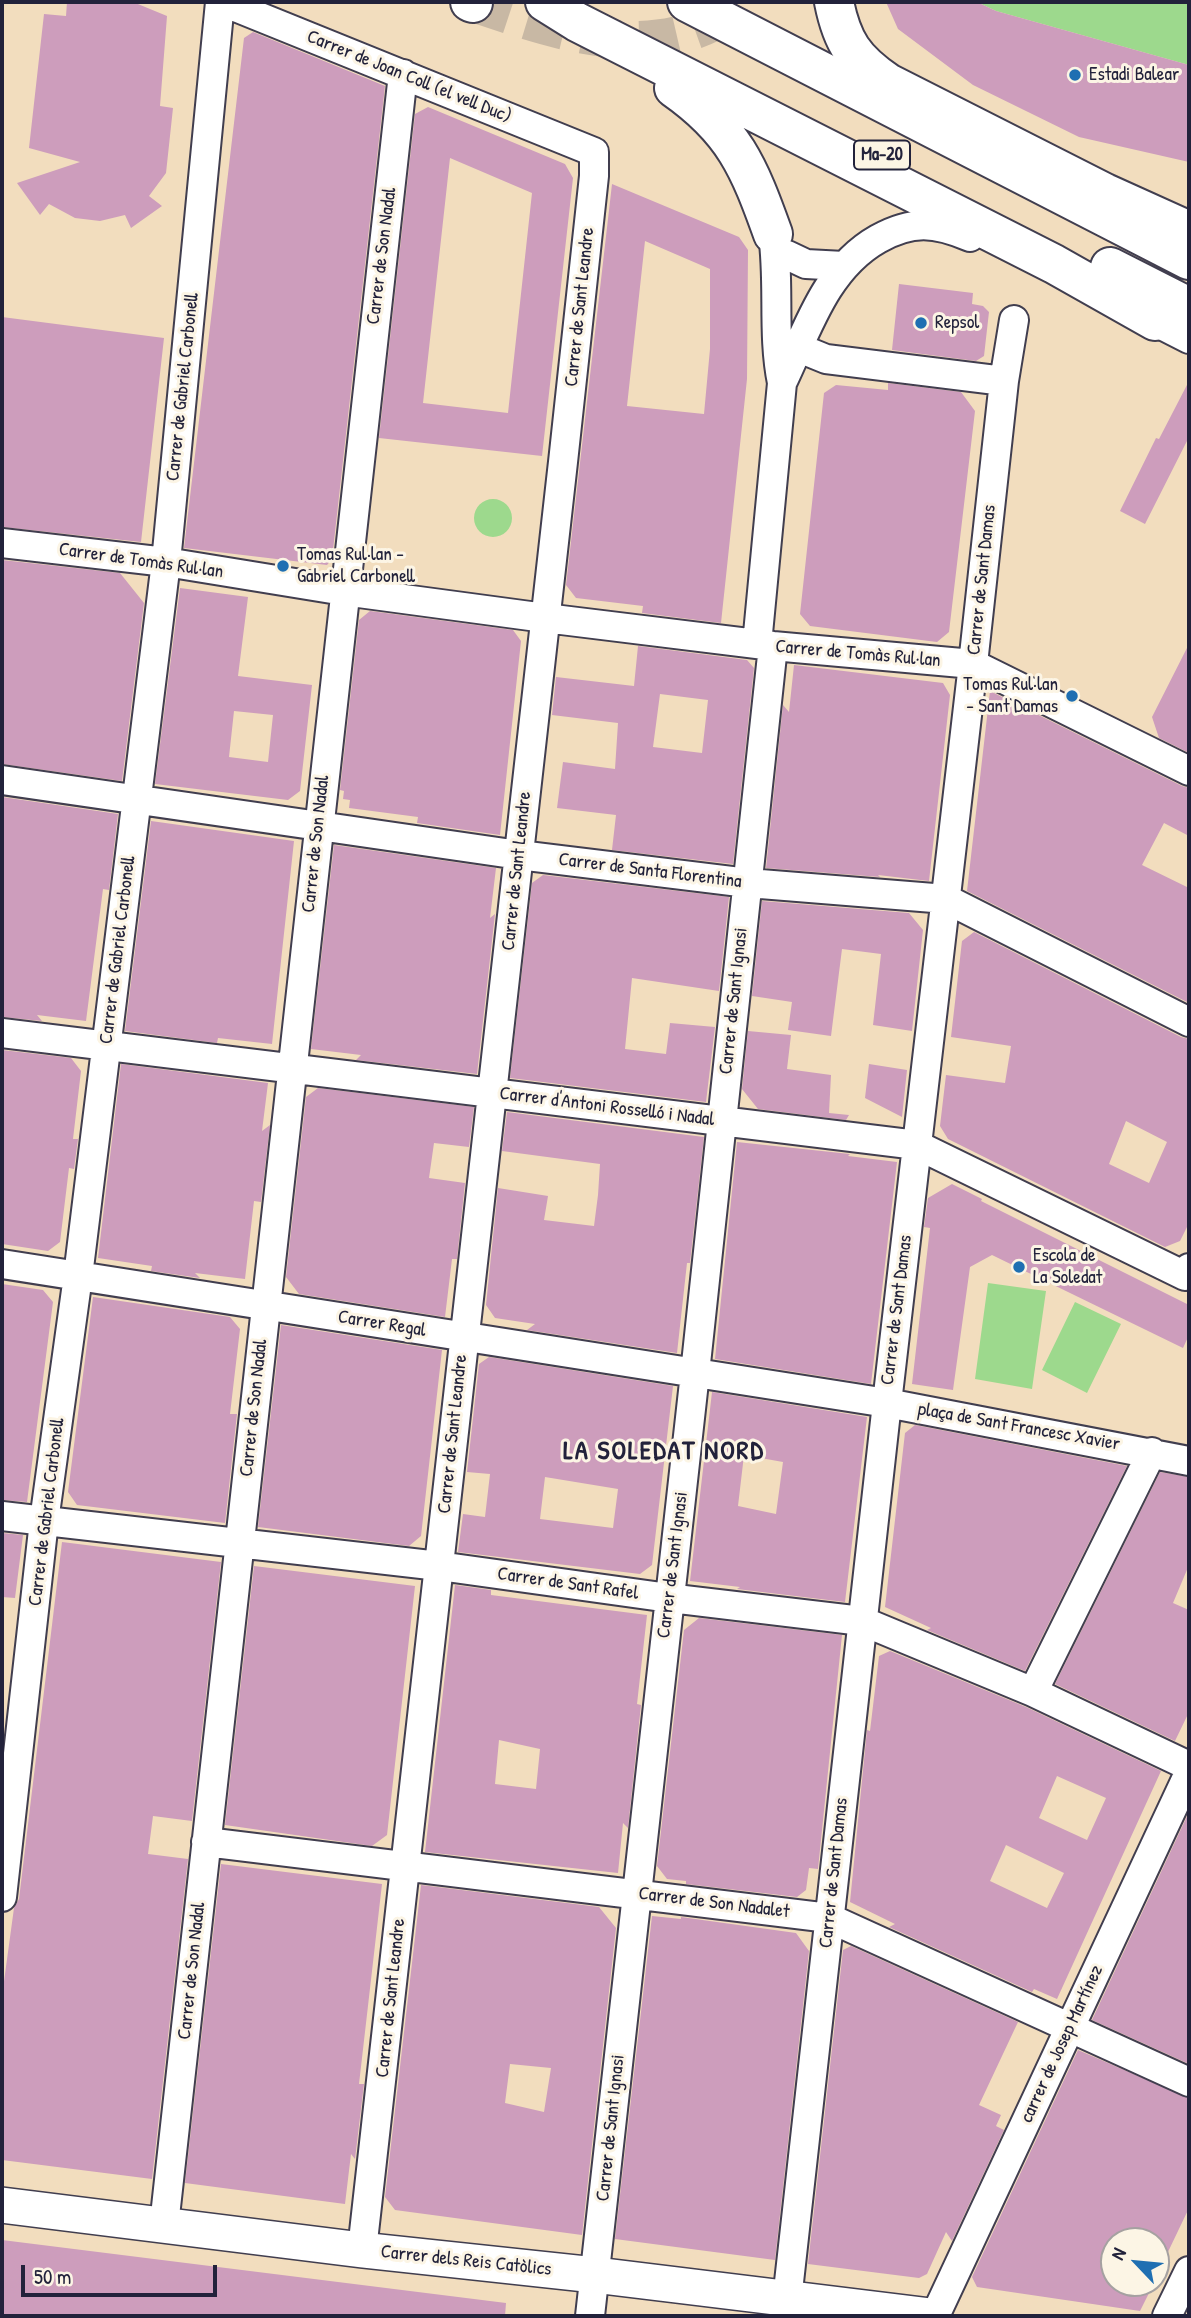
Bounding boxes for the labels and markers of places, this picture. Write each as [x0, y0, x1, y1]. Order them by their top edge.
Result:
place label: Estadi Balear [1089, 64, 1179, 86]
marker: Estadi Balear [1067, 67, 1083, 83]
place label: Repsol [935, 312, 979, 334]
marker: Repsol [913, 315, 929, 331]
place label: Tomas Rul·lan - Gabriel Carbonell [297, 544, 415, 588]
marker: Tomas Rul·lan - Gabriel Carbonell [275, 558, 291, 574]
place label: Tomas Rul·lan - Sant Damas [963, 674, 1058, 718]
marker: Tomas Rul·lan - Sant Damas [1064, 688, 1080, 704]
place label: Escola de La Soledat [1033, 1245, 1102, 1289]
marker: Escola de La Soledat [1011, 1259, 1027, 1275]

